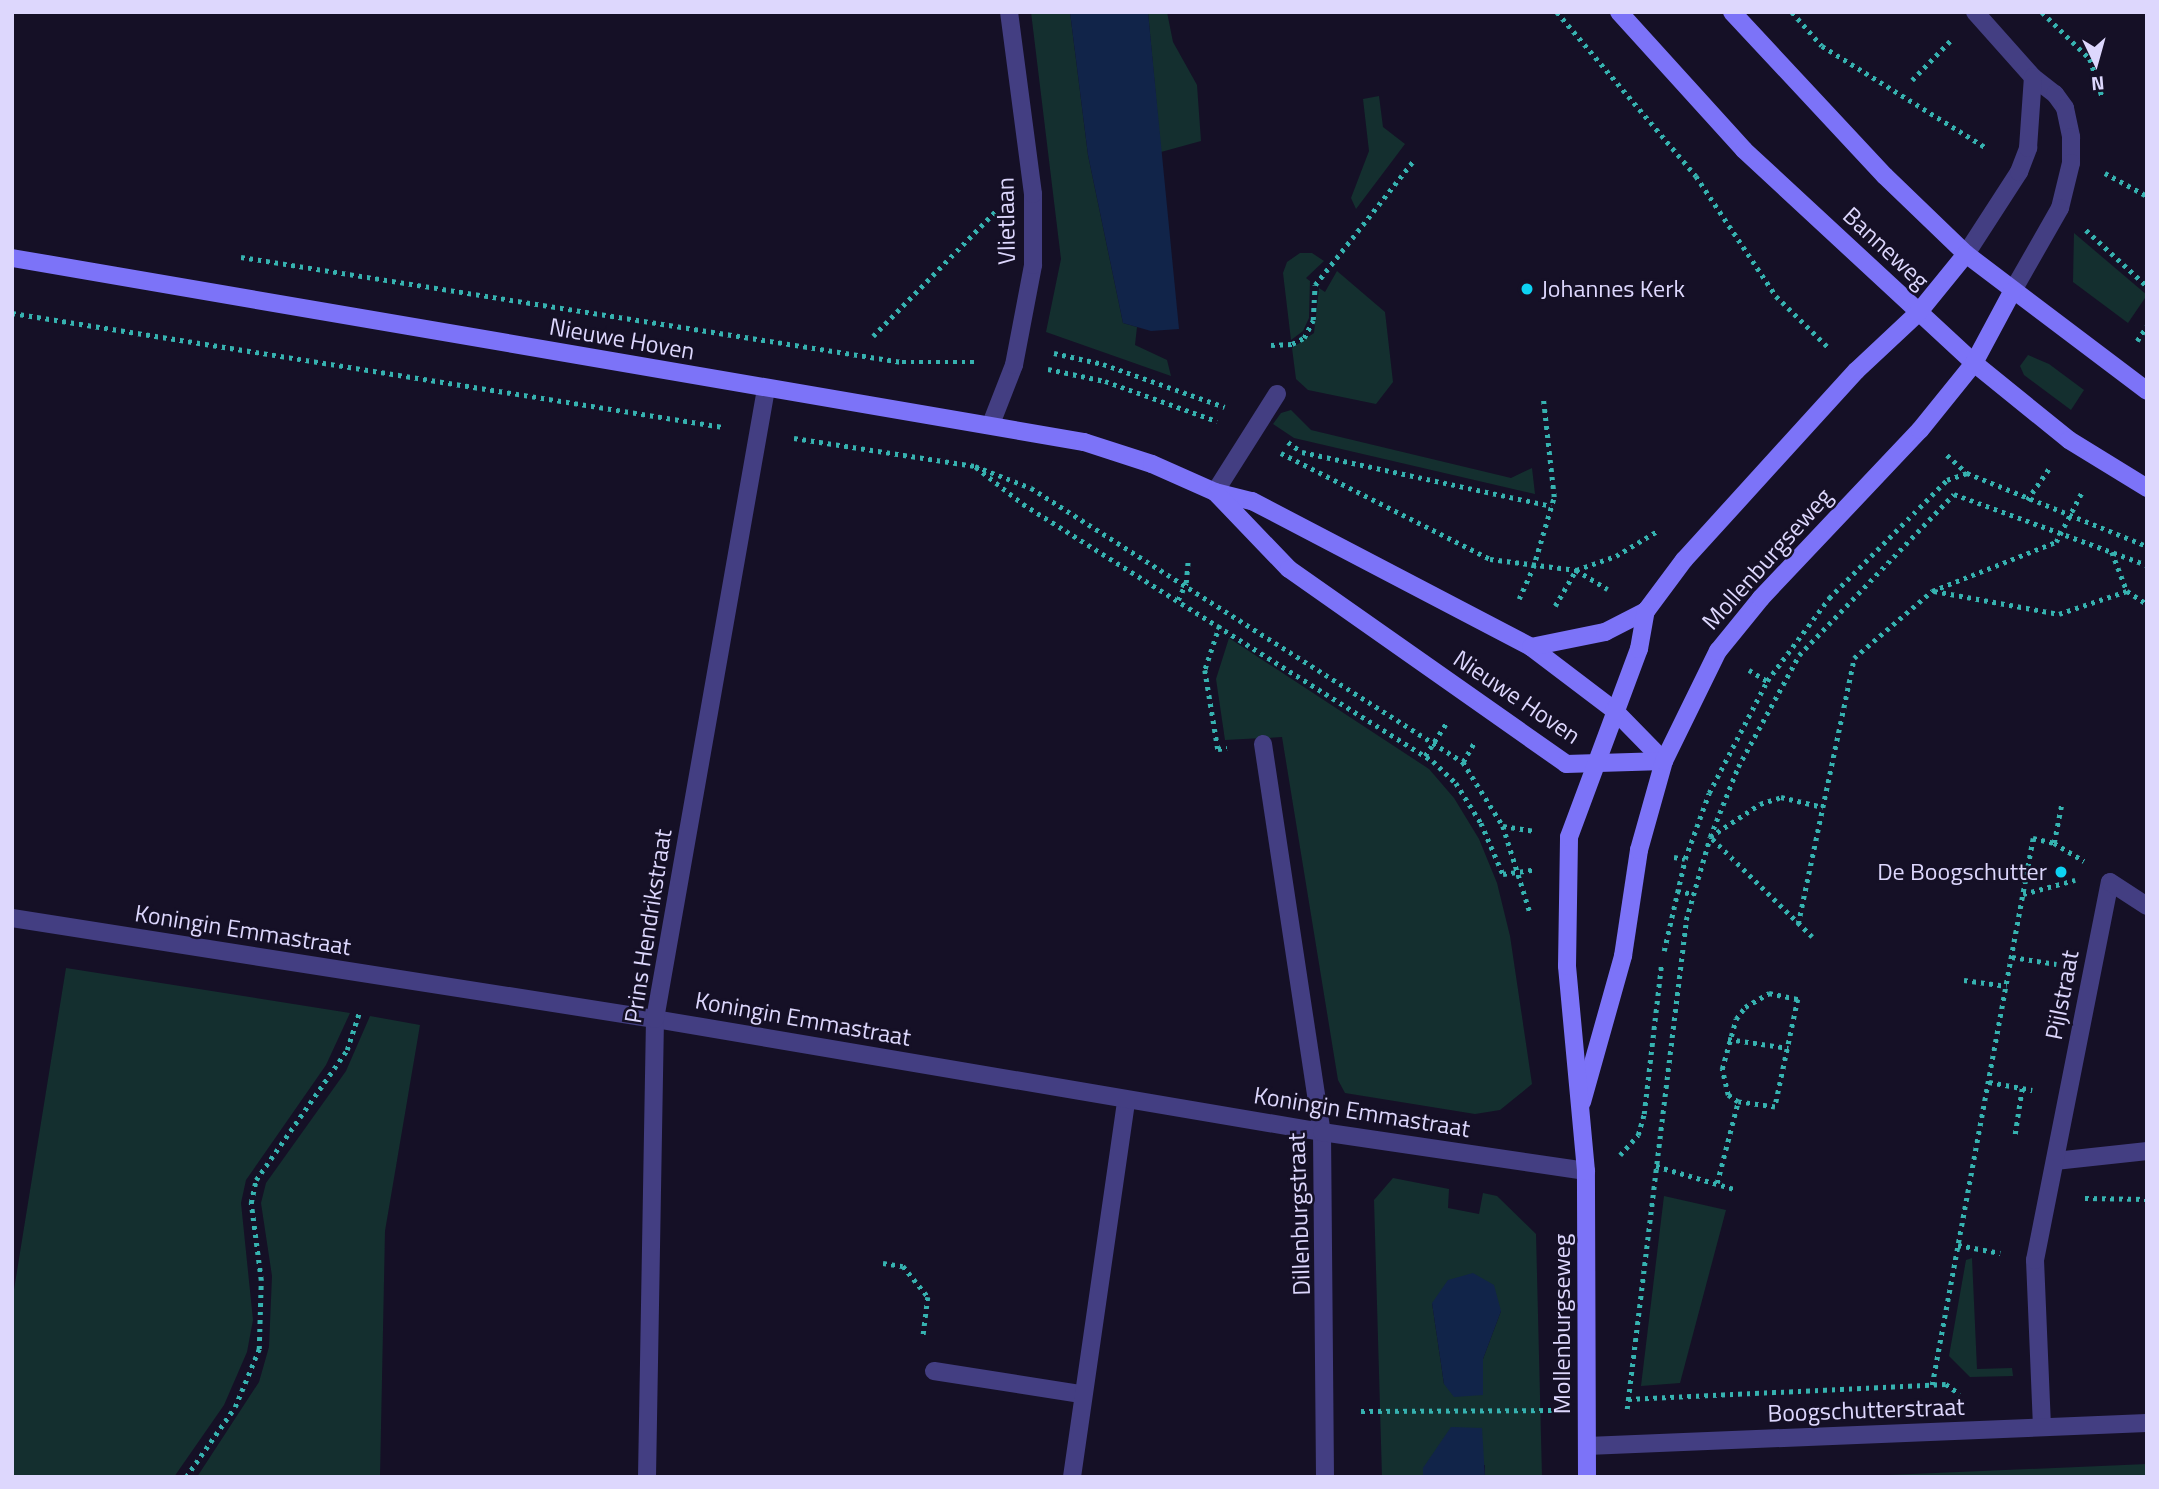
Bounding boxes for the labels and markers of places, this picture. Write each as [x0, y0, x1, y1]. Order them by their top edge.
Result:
place label: Johannes Kerk [1541, 275, 1685, 303]
marker: Johannes Kerk [1519, 281, 1535, 297]
place label: De Boogschutter [1877, 858, 2047, 886]
marker: De Boogschutter [2053, 864, 2069, 880]

